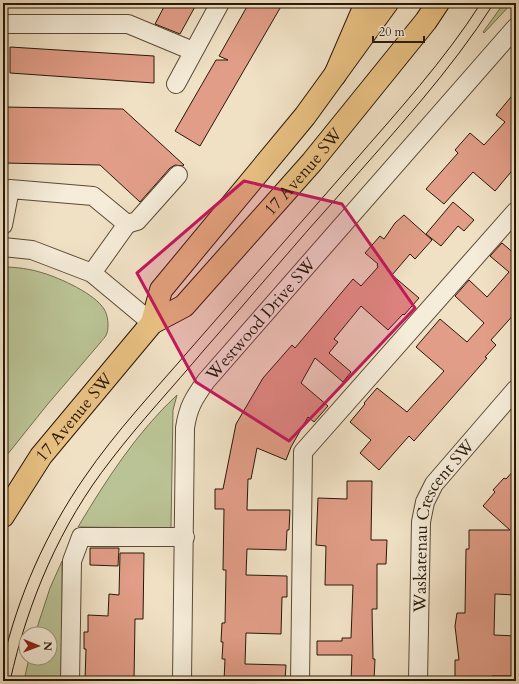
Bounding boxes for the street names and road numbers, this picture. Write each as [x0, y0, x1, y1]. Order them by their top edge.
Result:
street label: 17 Avenue SW [258, 122, 347, 220]
street label: Westwood Drive SW [200, 252, 321, 386]
street label: 17 Avenue SW [30, 367, 118, 466]
street label: Waskatenau Crescent SW [408, 434, 480, 614]

